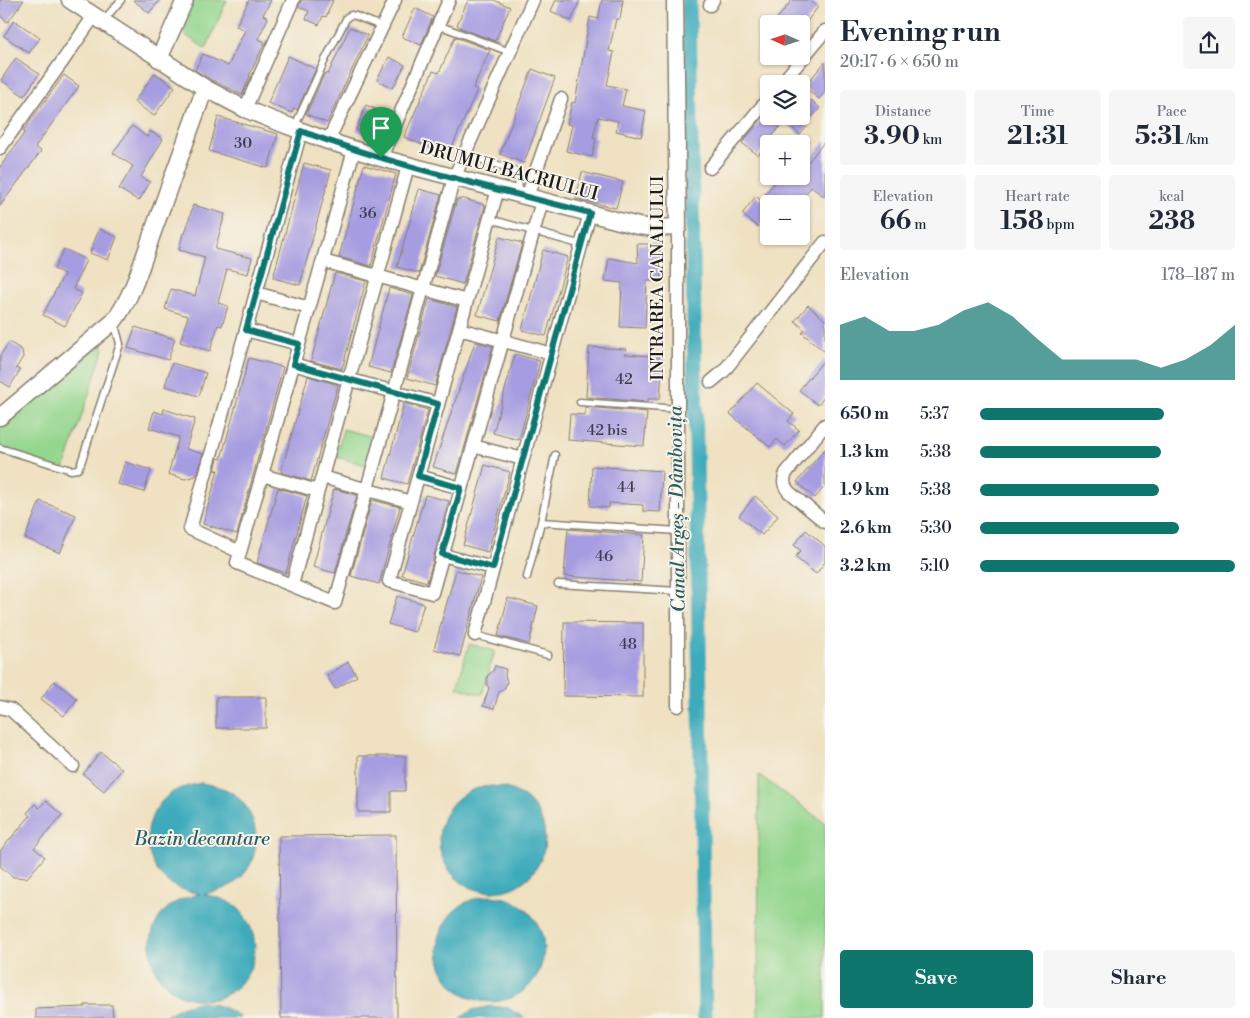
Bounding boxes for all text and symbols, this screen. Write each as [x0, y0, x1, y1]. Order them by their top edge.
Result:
north arrow [760, 15, 810, 65]
map controls [760, 15, 810, 245]
text: Evening run [840, 15, 1001, 50]
button: share [1183, 17, 1235, 69]
text: 20:17 · 6 × 650 m [840, 52, 959, 72]
button: layers [760, 75, 810, 125]
text: Distance [875, 103, 931, 121]
text: Time [1021, 103, 1054, 121]
text: Pace [1157, 103, 1187, 121]
pin [360, 107, 402, 158]
icon: arrive [367, 114, 395, 142]
text: 3.90 [864, 121, 920, 152]
text: 21:31 [1007, 121, 1068, 152]
text: 5:31 [1135, 121, 1184, 152]
text: km [920, 131, 942, 149]
text: /km [1184, 131, 1209, 149]
house number: 30 [234, 134, 252, 153]
button: + [760, 135, 810, 185]
street label: DRUMUL BACRIULUI [417, 136, 601, 206]
street label: INTRAREA CANALULUI [646, 175, 669, 381]
text: Elevation [873, 188, 933, 206]
text: Heart rate [1005, 188, 1070, 206]
text: kcal [1159, 188, 1185, 206]
button: − [760, 195, 810, 245]
house number: 36 [359, 204, 377, 223]
text: 66 [880, 206, 911, 237]
text: 158 [1000, 206, 1044, 237]
text: 238 [1149, 206, 1195, 237]
text: m [911, 216, 927, 234]
text: bpm [1044, 216, 1075, 234]
text: Elevation [840, 265, 909, 285]
text: 178–187 m [1161, 265, 1235, 285]
house number: 42 [615, 370, 633, 389]
text: 650 m [840, 404, 889, 424]
text: 5:37 [920, 404, 949, 424]
water label: Canal Argeș - Dâmbovița [663, 405, 691, 612]
house number: 42 bis [587, 421, 627, 440]
text: 1.3 km [840, 442, 889, 462]
text: 5:38 [920, 442, 951, 462]
house number: 44 [617, 478, 635, 497]
text: 1.9 km [840, 480, 889, 500]
text: 5:38 [920, 480, 951, 500]
text: 2.6 km [840, 518, 891, 538]
text: 5:30 [920, 518, 952, 538]
house number: 46 [595, 547, 613, 566]
text: 3.2 km [840, 556, 891, 576]
text: 5:10 [920, 556, 949, 576]
house number: 48 [619, 635, 637, 654]
water label: Bazin decantare [133, 827, 270, 851]
button: Save [840, 950, 1033, 1008]
button: Share [1043, 950, 1235, 1008]

